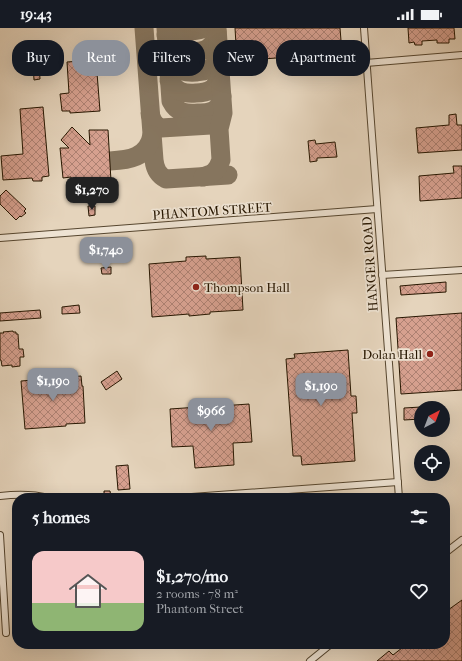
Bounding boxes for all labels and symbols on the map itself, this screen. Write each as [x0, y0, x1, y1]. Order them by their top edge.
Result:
pin: $1,270 [59, 177, 125, 211]
street label: PHANTOM STREET [152, 199, 272, 223]
street label: HANGER ROAD [359, 216, 381, 312]
pin: $1,740 [73, 237, 139, 271]
place label: Thompson Hall [204, 280, 290, 295]
marker: Thompson Hall [191, 282, 201, 292]
place label: Dolan Hall [362, 347, 422, 362]
marker: Dolan Hall [425, 349, 435, 359]
pin: $1,190 [20, 368, 86, 402]
pin: $1,190 [288, 373, 354, 407]
pin: $966 [187, 398, 235, 432]
north arrow [414, 401, 450, 437]

